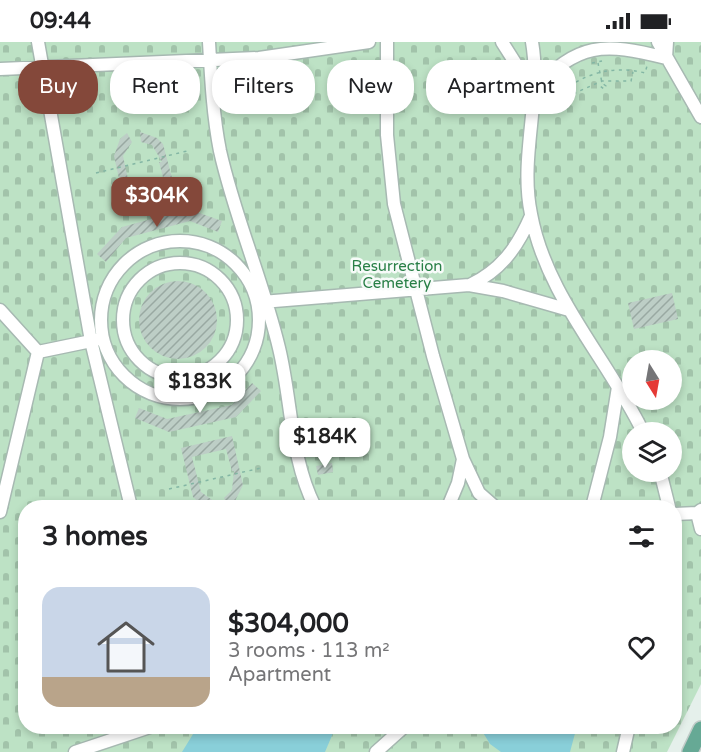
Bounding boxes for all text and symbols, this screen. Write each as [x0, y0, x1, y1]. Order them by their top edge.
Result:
text: 09:44 [30, 8, 91, 34]
chip: Buy [18, 60, 98, 114]
chip: Rent [110, 60, 200, 114]
chip: Filters [212, 60, 315, 114]
chip: New [327, 60, 414, 114]
chip: Apartment [426, 60, 576, 114]
pin: $304K [115, 177, 199, 228]
text: $304K [125, 184, 189, 208]
park label: Resurrection Cemetery [352, 257, 442, 292]
north arrow [622, 350, 682, 410]
map controls [622, 350, 682, 482]
pin: $183K [158, 363, 242, 414]
text: $183K [168, 370, 232, 394]
pin: $184K [283, 418, 367, 469]
button: layers [622, 422, 682, 482]
text: $184K [293, 425, 357, 449]
icon: filters [625, 520, 658, 553]
text: 3 homes [42, 521, 148, 552]
text: $304,000 [228, 608, 349, 639]
icon: home [90, 611, 162, 683]
icon: heart [625, 631, 658, 664]
text: 3 rooms · 113 m² [228, 639, 390, 663]
text: Apartment [228, 663, 331, 687]

